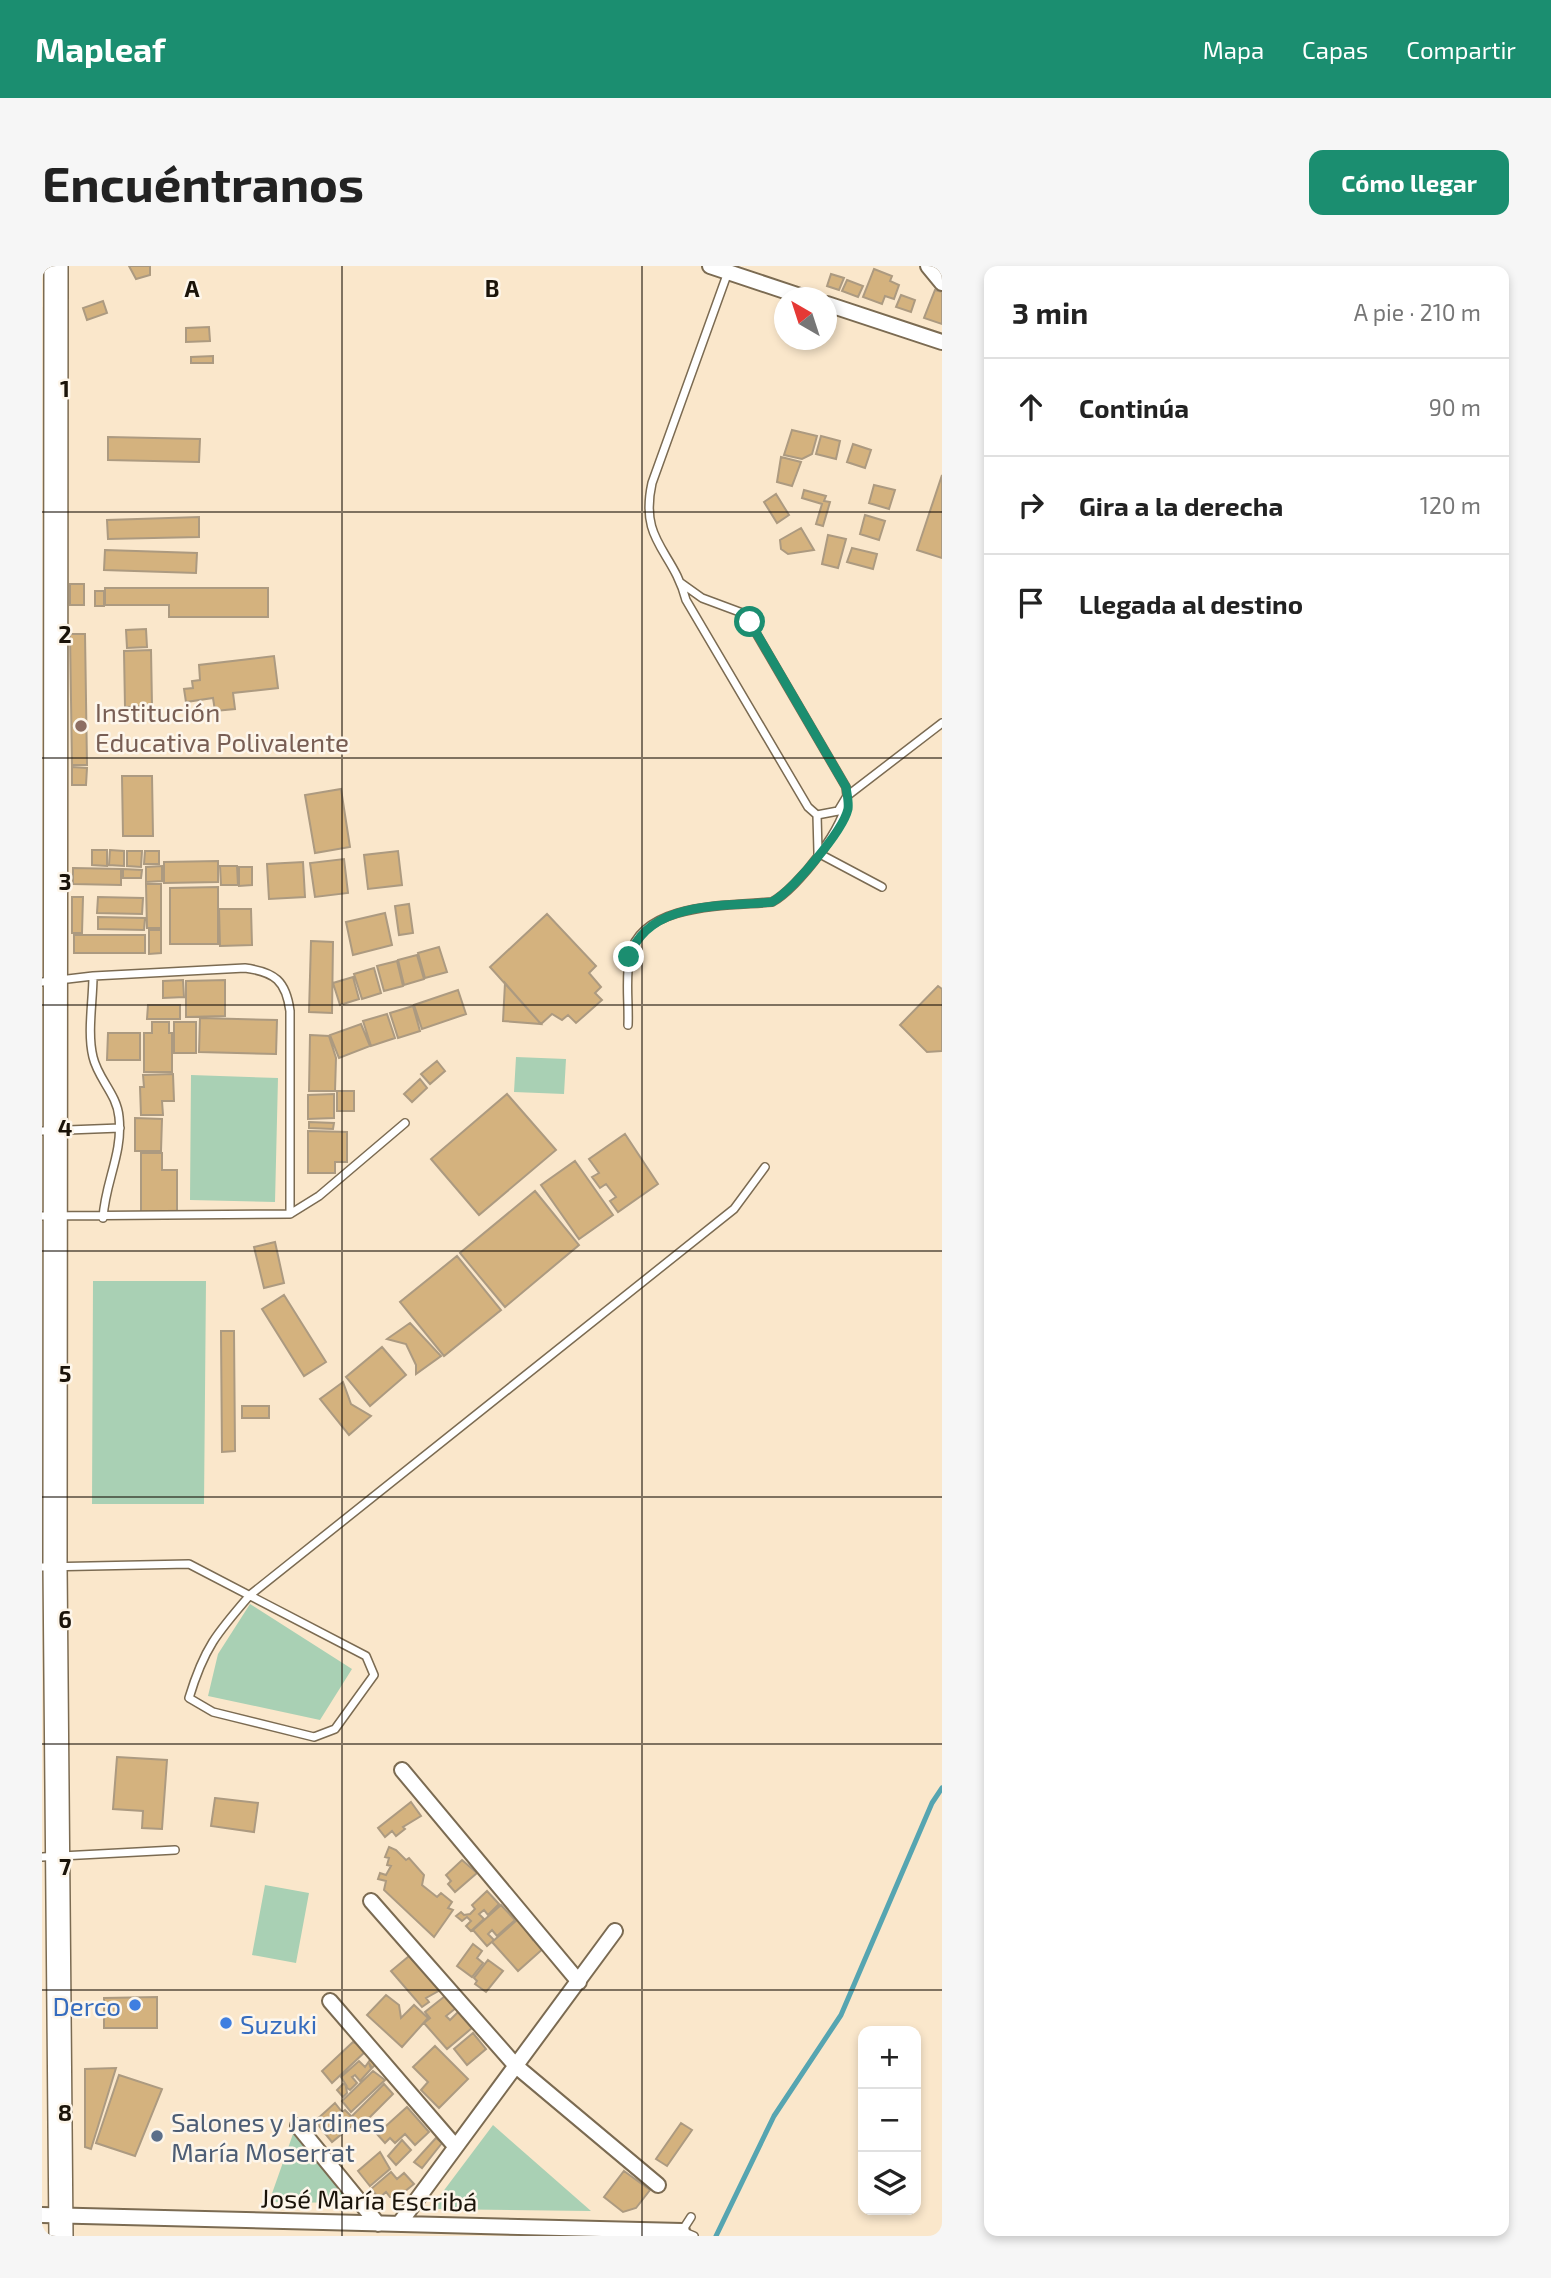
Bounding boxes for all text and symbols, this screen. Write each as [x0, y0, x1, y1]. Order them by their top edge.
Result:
text: Mapleaf [35, 29, 165, 69]
text: Mapa [1203, 35, 1264, 64]
text: Capas [1302, 35, 1368, 64]
text: Compartir [1406, 35, 1516, 64]
button: Cómo llegar [1309, 150, 1509, 215]
text: Encuéntranos [42, 153, 364, 212]
text: A [184, 274, 200, 302]
text: B [485, 274, 499, 302]
north arrow [774, 287, 837, 350]
text: 3 min [1012, 294, 1088, 330]
text: A pie · 210 m [1354, 298, 1481, 326]
text: 1 [60, 374, 70, 402]
icon: ahead [1012, 388, 1050, 426]
text: Continúa [1079, 392, 1189, 423]
text: 90 m [1429, 393, 1481, 421]
icon: right [1012, 486, 1050, 524]
text: Gira a la derecha [1079, 490, 1283, 521]
text: 120 m [1420, 491, 1481, 519]
icon: arrive [1012, 584, 1050, 622]
text: Llegada al destino [1079, 588, 1303, 619]
route start [734, 606, 765, 637]
text: 2 [58, 620, 72, 648]
place label: Institución Educativa Polivalente [95, 696, 349, 757]
marker: Institución Educativa Polivalente [73, 718, 89, 734]
text: 3 [58, 867, 72, 895]
route end [613, 941, 644, 972]
text: 4 [58, 1113, 72, 1141]
text: 5 [59, 1359, 71, 1387]
text: 6 [58, 1605, 72, 1633]
text: 7 [59, 1852, 71, 1880]
place label: Derco [52, 1990, 121, 2021]
marker: Derco [127, 1997, 143, 2013]
place label: Suzuki [240, 2008, 317, 2039]
marker: Suzuki [218, 2015, 234, 2031]
map controls [858, 2026, 921, 2215]
button: + [858, 2026, 921, 2089]
button: − [858, 2089, 921, 2152]
text: 8 [58, 2098, 72, 2126]
place label: Salones y Jardines María Moserrat [171, 2106, 385, 2167]
marker: Salones y Jardines María Moserrat [149, 2128, 165, 2144]
button: layers [858, 2152, 921, 2215]
street label: José María Escribá [260, 2182, 478, 2216]

